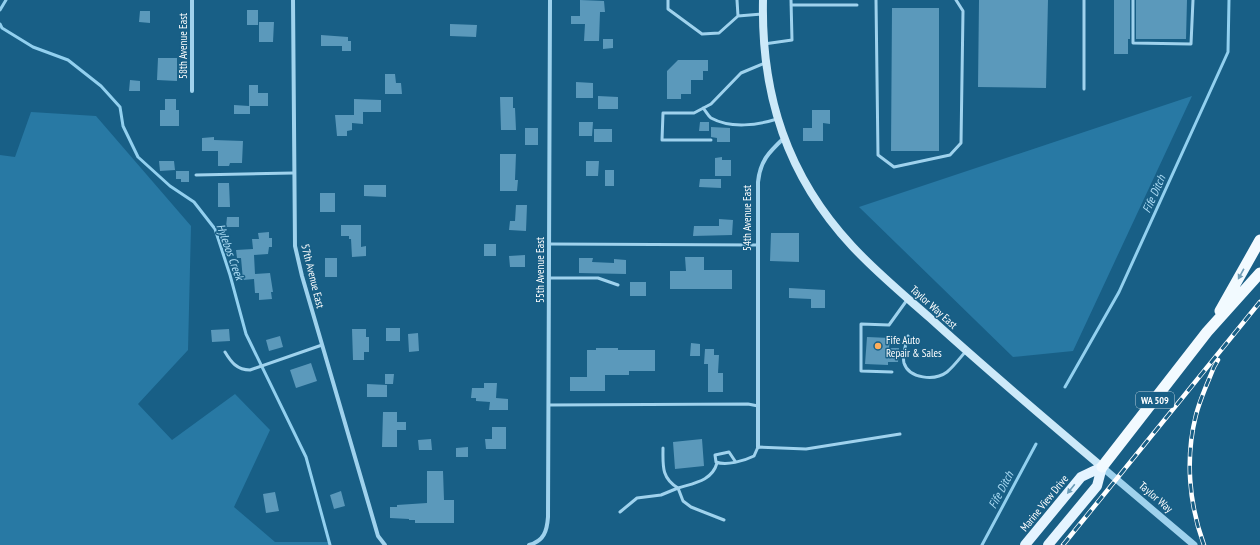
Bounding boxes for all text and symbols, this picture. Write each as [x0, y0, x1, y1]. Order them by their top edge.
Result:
street label: 58th Avenue East [176, 13, 190, 79]
water label: Fife Ditch [1139, 172, 1169, 215]
street label: 54th Avenue East [740, 185, 754, 251]
water label: Hylebos Creek [213, 222, 248, 283]
street label: 55th Avenue East [533, 237, 547, 303]
street label: 57th Avenue East [298, 242, 328, 310]
one-way arrow [1238, 268, 1245, 280]
street label: Taylor Way East [908, 282, 960, 332]
place label: Fife Auto Repair & Sales [886, 333, 942, 360]
marker: Fife Auto Repair & Sales [873, 341, 883, 351]
road number: WA 509 [1136, 392, 1174, 408]
water label: Fife Ditch [985, 468, 1017, 511]
street label: Marine View Drive [1017, 472, 1071, 534]
street label: Taylor Way [1136, 478, 1177, 516]
one-way arrow [1067, 483, 1075, 494]

